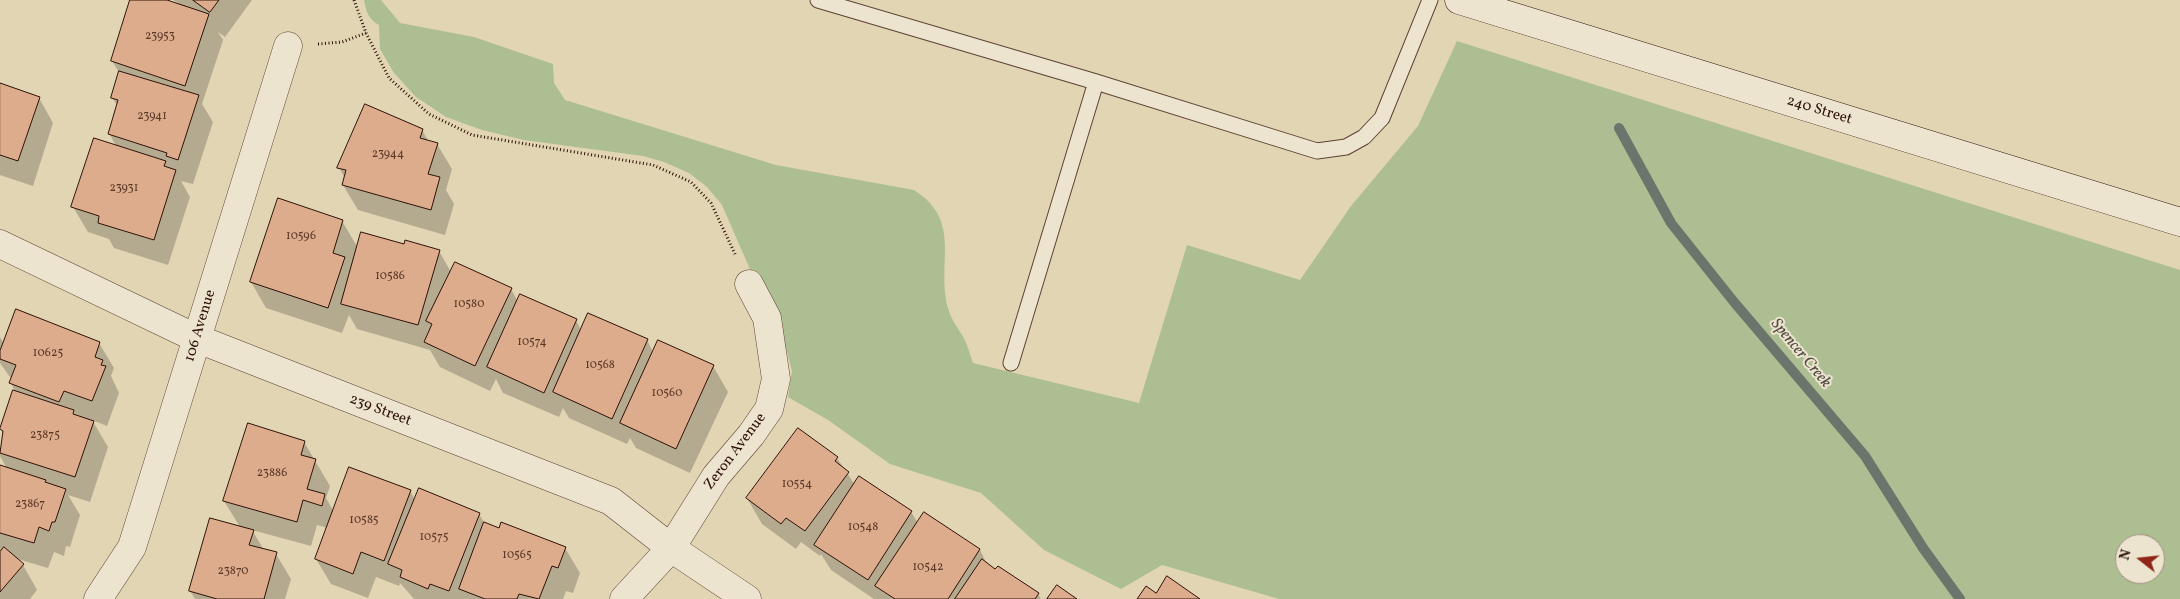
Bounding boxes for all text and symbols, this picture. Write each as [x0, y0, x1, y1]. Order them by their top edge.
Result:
house number: 23953 [145, 30, 175, 44]
street label: 240 Street [1784, 93, 1854, 129]
house number: 23941 [137, 110, 167, 124]
house number: 23944 [372, 148, 404, 162]
house number: 23931 [110, 182, 138, 196]
house number: 10596 [286, 230, 316, 244]
house number: 10586 [375, 270, 405, 284]
street label: 106 Avenue [181, 288, 221, 364]
house number: 10580 [454, 298, 484, 312]
water label: Spencer Creek [1766, 316, 1834, 392]
house number: 10574 [517, 336, 547, 350]
house number: 10625 [33, 347, 63, 361]
house number: 10568 [585, 359, 615, 373]
house number: 10560 [652, 387, 682, 401]
street label: 239 Street [346, 391, 414, 431]
street label: Zeron Avenue [701, 410, 771, 494]
house number: 23875 [30, 429, 60, 443]
house number: 23886 [257, 467, 287, 481]
house number: 10554 [782, 478, 812, 492]
house number: 23867 [15, 498, 45, 512]
house number: 10585 [349, 514, 379, 528]
house number: 10548 [848, 521, 878, 535]
house number: 10575 [419, 531, 449, 545]
north arrow [2115, 534, 2165, 584]
text: N [2116, 548, 2137, 563]
house number: 10565 [502, 549, 532, 563]
house number: 10542 [912, 561, 944, 575]
house number: 23870 [218, 565, 248, 579]

